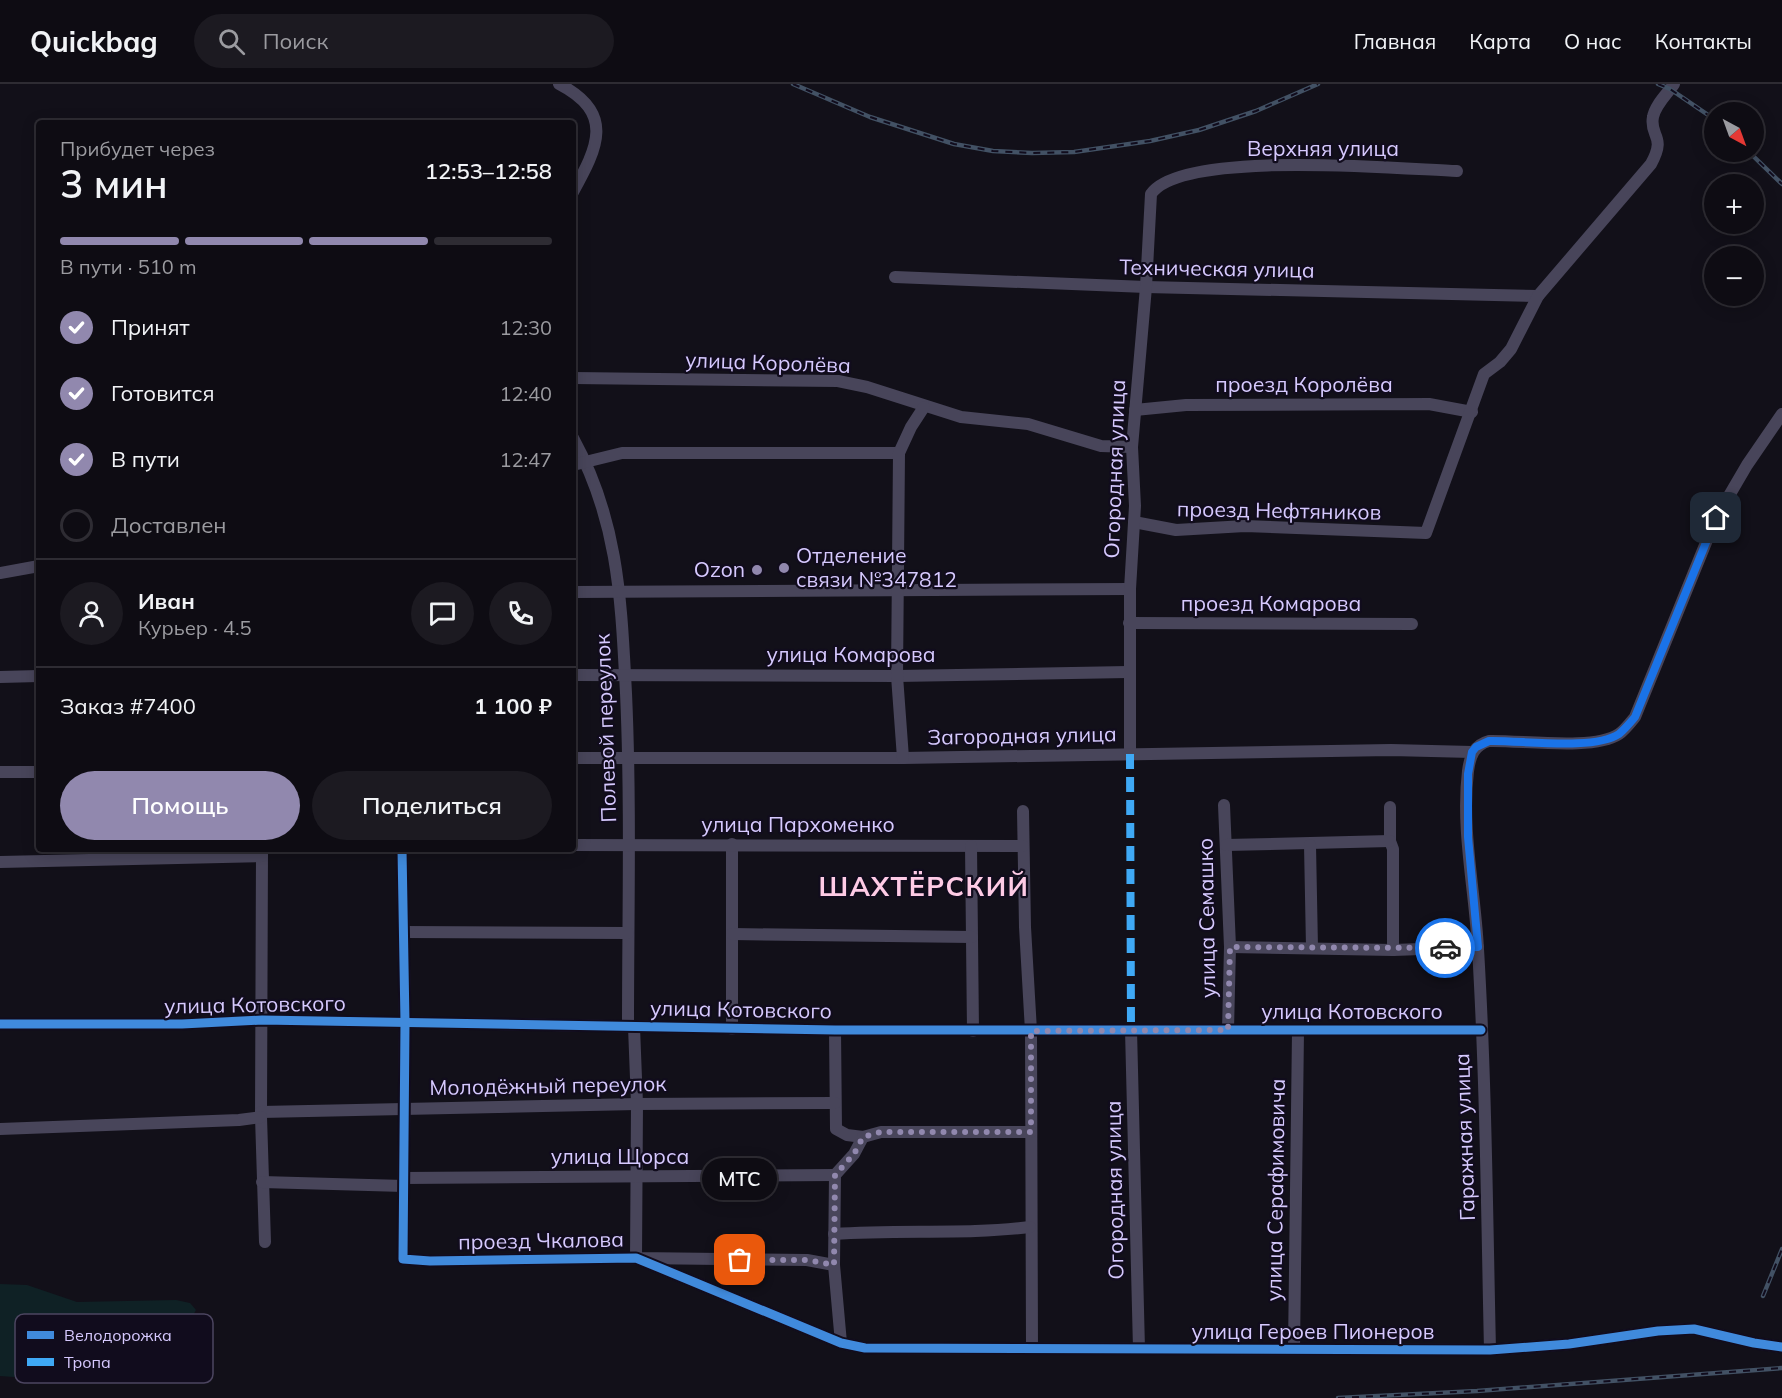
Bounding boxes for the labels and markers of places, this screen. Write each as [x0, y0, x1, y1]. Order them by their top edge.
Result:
pin [1690, 492, 1741, 543]
place label: Отделение связи №347812 [796, 542, 957, 592]
place label: Ozon [694, 556, 745, 582]
marker: Отделение связи №347812 [777, 561, 791, 575]
marker: Ozon [750, 563, 764, 577]
callout: МТС [702, 1158, 777, 1200]
pin [714, 1234, 765, 1285]

